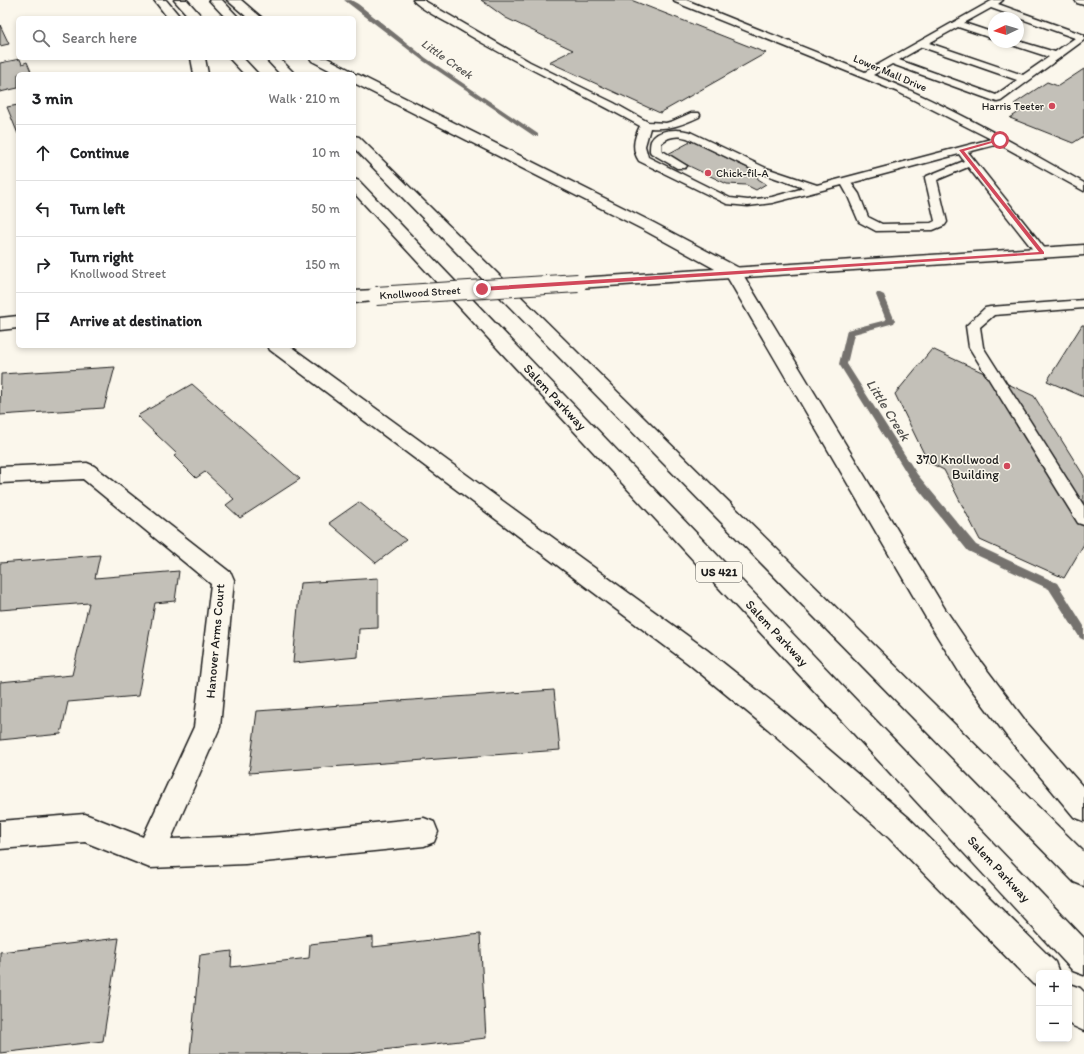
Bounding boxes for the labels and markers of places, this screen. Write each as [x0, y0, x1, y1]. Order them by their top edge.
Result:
place label: Harris Teeter [982, 100, 1045, 113]
marker: Harris Teeter [1047, 101, 1057, 111]
place label: Chick-fil-A [716, 167, 768, 180]
marker: Chick-fil-A [703, 168, 713, 178]
place label: 370 Knollwood Building [916, 452, 999, 482]
marker: 370 Knollwood Building [1002, 461, 1012, 471]

